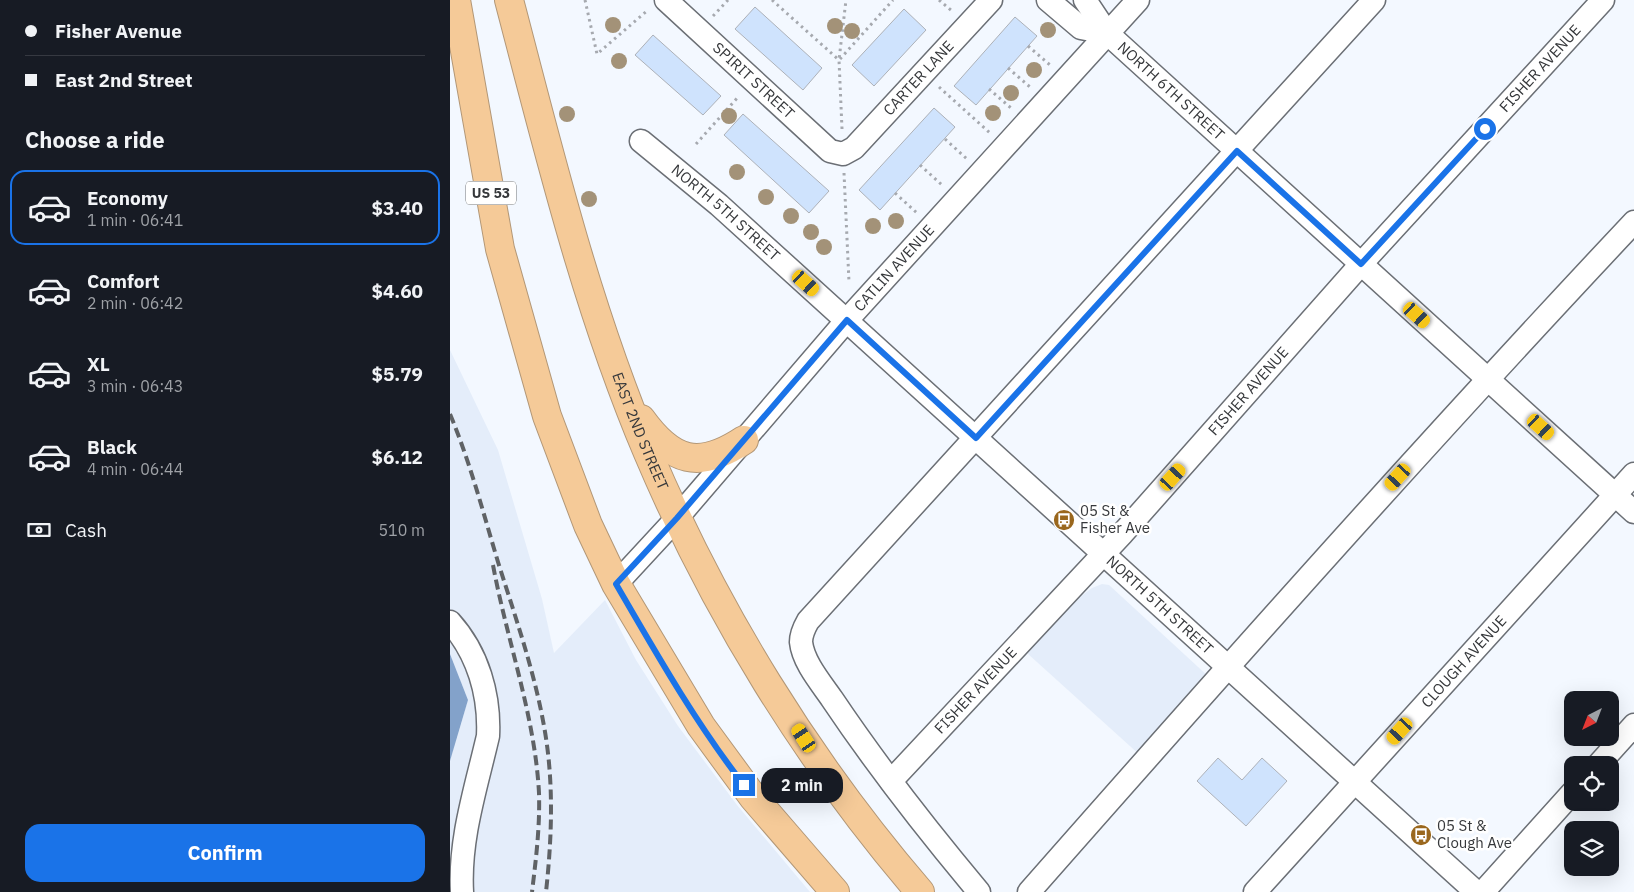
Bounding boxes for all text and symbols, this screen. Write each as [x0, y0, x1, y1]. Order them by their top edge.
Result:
text: Fisher Avenue [55, 19, 182, 43]
street label: FISHER AVENUE [1495, 20, 1585, 116]
street label: CARTER LANE [879, 36, 958, 119]
street label: NORTH 6TH STREET [1114, 37, 1229, 144]
street label: SPIRIT STREET [709, 38, 799, 123]
text: East 2nd Street [55, 68, 193, 92]
route start [1474, 118, 1496, 140]
text: Choose a ride [25, 125, 165, 154]
street label: NORTH 5TH STREET [668, 160, 785, 265]
road number: US 53 [466, 182, 516, 204]
icon: car [27, 185, 72, 230]
text: Economy [87, 186, 168, 210]
text: $3.40 [371, 196, 423, 220]
text: 1 min · 06:41 [87, 210, 183, 230]
street label: CATLIN AVENUE [850, 220, 938, 315]
car [789, 267, 822, 299]
icon: car [27, 268, 72, 313]
text: Comfort [87, 269, 160, 293]
text: $4.60 [371, 279, 423, 303]
text: 2 min · 06:42 [87, 293, 183, 313]
car [1400, 299, 1433, 331]
street label: FISHER AVENUE [1204, 343, 1292, 439]
icon: car [27, 351, 72, 396]
text: XL [87, 352, 110, 376]
text: $5.79 [371, 362, 423, 386]
street label: EAST 2ND STREET [608, 370, 673, 493]
text: 3 min · 06:43 [87, 376, 183, 396]
car [1524, 411, 1557, 443]
icon: car [27, 434, 72, 479]
text: Black [87, 435, 137, 459]
text: $6.12 [371, 445, 423, 469]
text: 4 min · 06:44 [87, 459, 183, 479]
car [1157, 461, 1188, 493]
car [1382, 461, 1413, 493]
place label: 05 St & Fisher Ave [1080, 501, 1150, 537]
bus stop icon: 05 St & Fisher Ave [1052, 508, 1076, 532]
icon: cash [25, 516, 53, 544]
text: Cash [65, 518, 107, 542]
text: 510 m [378, 520, 425, 540]
street label: NORTH 5TH STREET [1103, 551, 1218, 658]
street label: CLOUGH AVENUE [1417, 611, 1510, 711]
street label: FISHER AVENUE [930, 643, 1021, 738]
north arrow [1564, 691, 1619, 746]
map controls [1564, 691, 1619, 876]
car [1384, 715, 1415, 747]
car [789, 721, 818, 755]
button: locate [1564, 756, 1619, 811]
callout: 2 min [762, 768, 844, 802]
route end [733, 774, 755, 796]
text: 2 min [781, 775, 823, 795]
place label: 05 St & Clough Ave [1437, 816, 1512, 852]
button: layers [1564, 821, 1619, 876]
bus stop icon: 05 St & Clough Ave [1409, 823, 1433, 847]
button: Confirm [25, 824, 425, 882]

